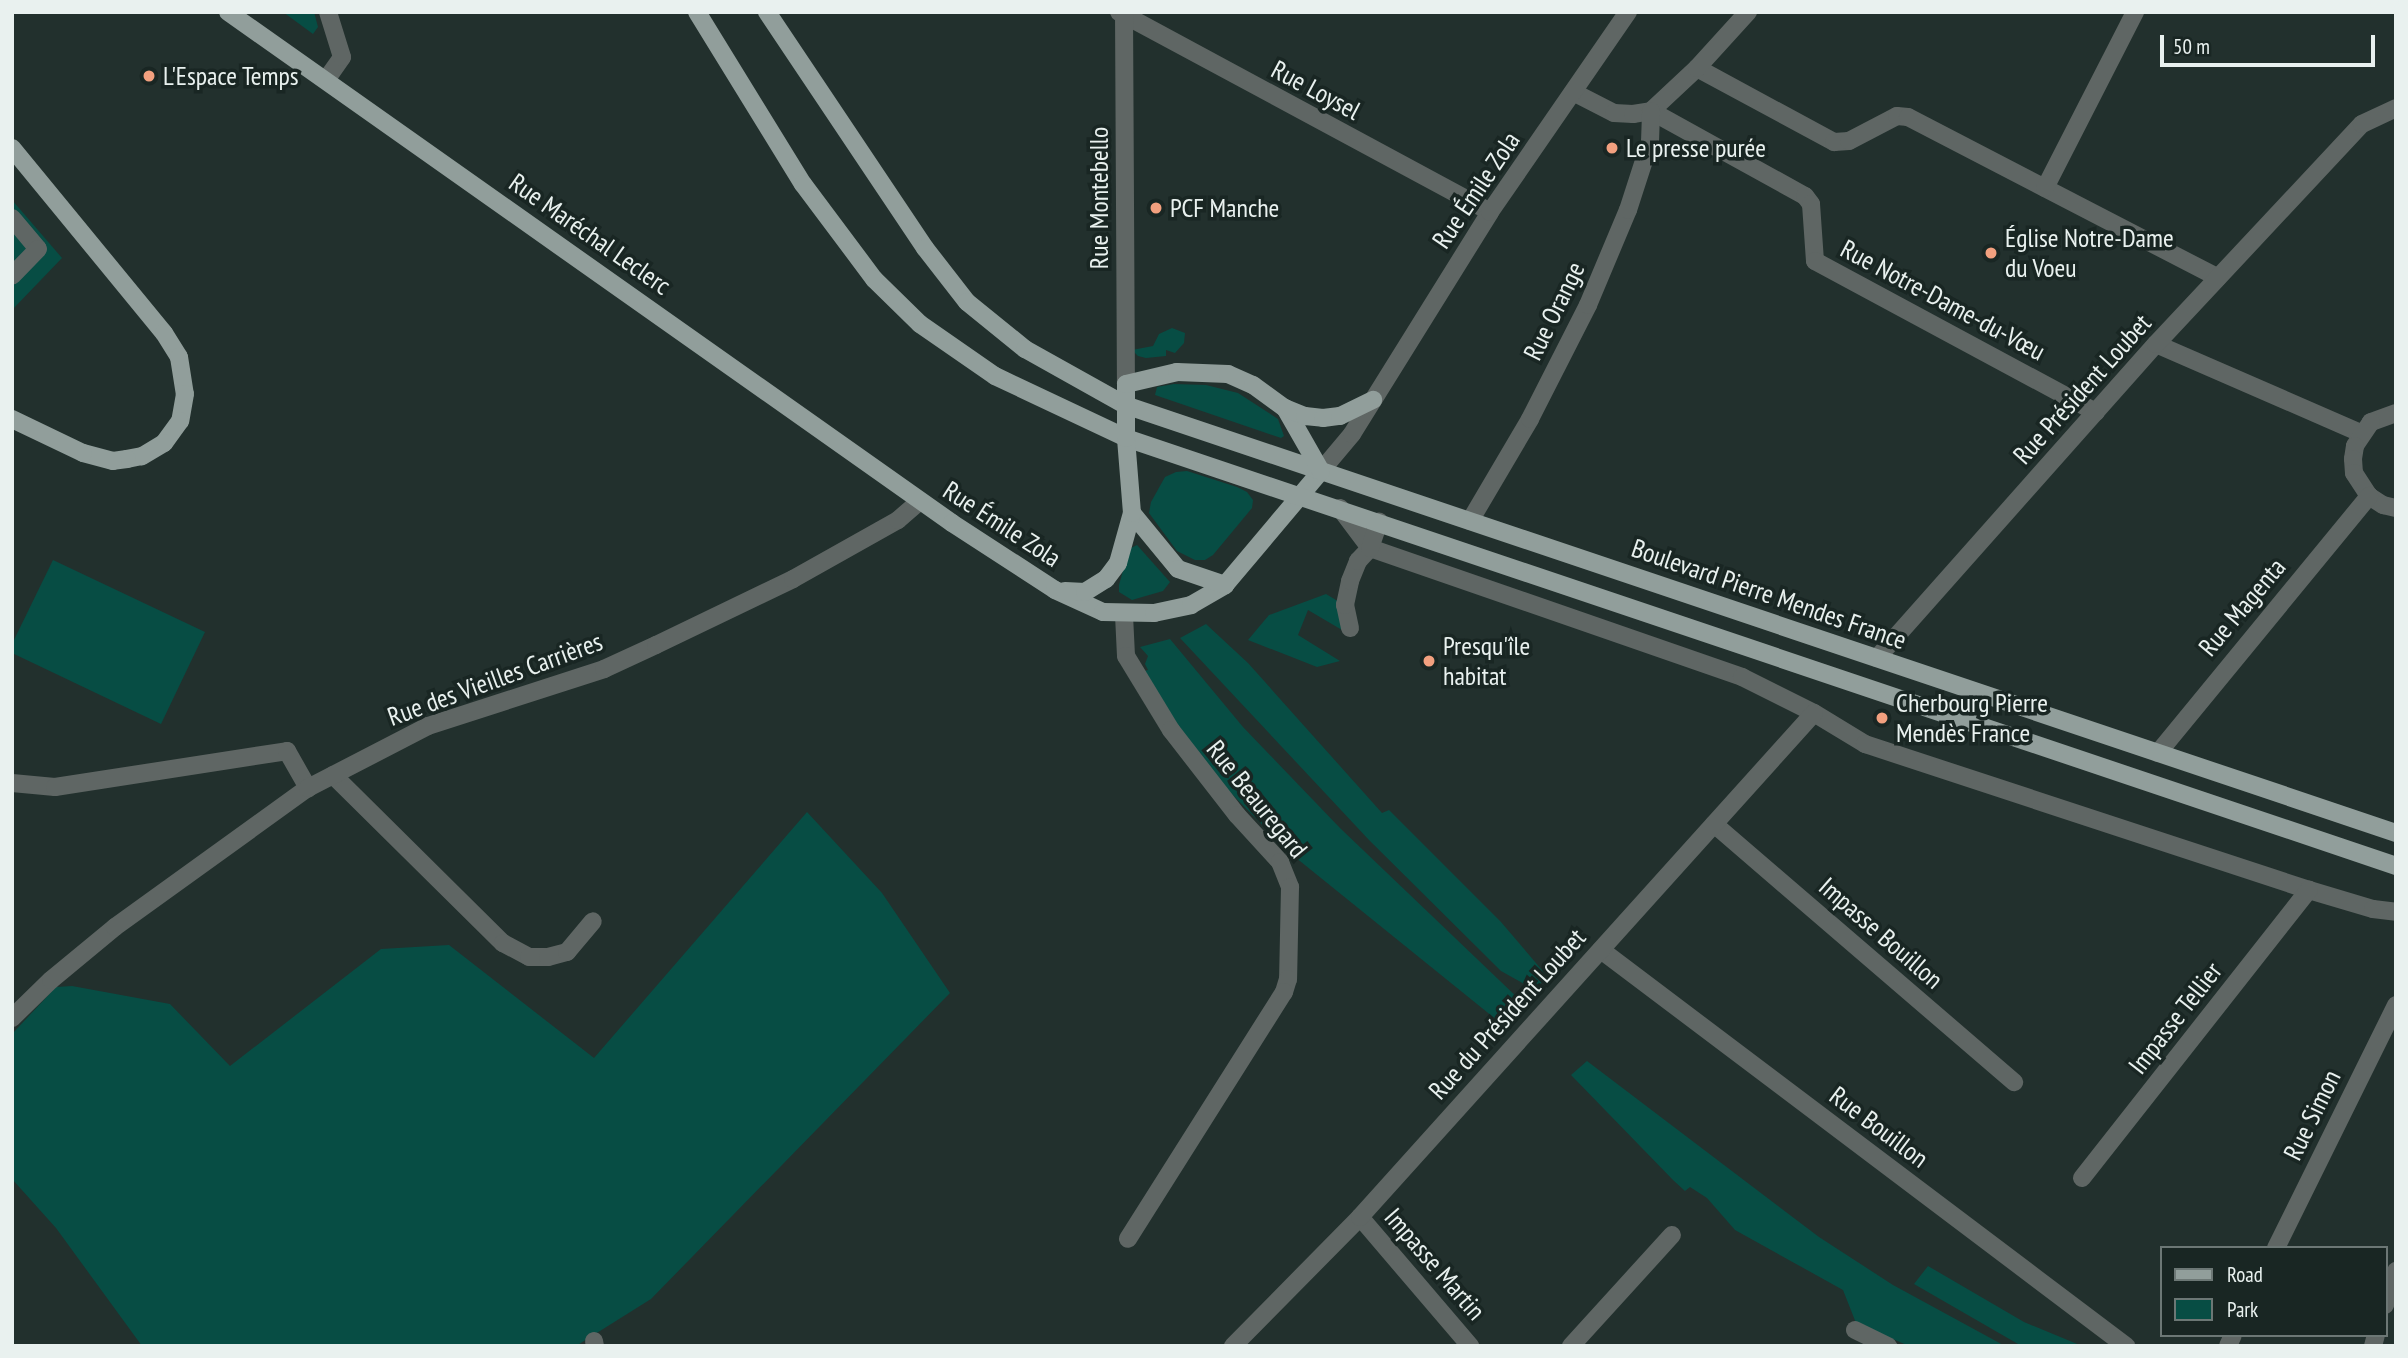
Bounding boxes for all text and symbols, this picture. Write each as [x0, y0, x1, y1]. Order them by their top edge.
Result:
scale bar [2163, 21, 2378, 65]
text: 50 m [2173, 33, 2210, 60]
street label: Rue Loysel [1266, 54, 1366, 126]
place label: L'Espace Temps [163, 60, 299, 92]
marker: L'Espace Temps [141, 68, 157, 84]
street label: Rue Émile Zola [1426, 126, 1526, 254]
street label: Rue Montebello [1083, 127, 1115, 269]
place label: Le presse purée [1626, 132, 1766, 164]
marker: Le presse purée [1604, 140, 1620, 156]
street label: Rue Maréchal Leclerc [503, 167, 677, 301]
place label: PCF Manche [1170, 192, 1279, 224]
marker: PCF Manche [1148, 200, 1164, 216]
place label: Église Notre-Dame du Voeu [2005, 222, 2174, 284]
street label: Rue Notre-Dame-du-Vœu [1835, 233, 2051, 367]
marker: Église Notre-Dame du Voeu [1983, 245, 1999, 261]
street label: Rue Orange [1517, 257, 1591, 365]
street label: Rue Président Loubet [2007, 308, 2157, 470]
street label: Rue Émile Zola [937, 474, 1067, 574]
street label: Boulevard Pierre Mendes France [1628, 532, 1910, 656]
street label: Rue Magenta [2192, 552, 2292, 662]
street label: Rue des Vieilles Carrières [383, 626, 607, 732]
place label: Presqu'île habitat [1443, 630, 1530, 692]
marker: Presqu'île habitat [1421, 653, 1437, 669]
place label: Cherbourg Pierre Mendès France [1896, 687, 2048, 748]
marker: Cherbourg Pierre Mendès France [1874, 710, 1890, 726]
street label: Rue Beauregard [1200, 734, 1314, 864]
street label: Impasse Bouillon [1813, 871, 1949, 995]
street label: Rue du Président Loubet [1422, 922, 1592, 1106]
street label: Impasse Tellier [2122, 956, 2228, 1080]
street label: Rue Simon [2277, 1065, 2347, 1165]
street label: Rue Bouillon [1824, 1080, 1934, 1174]
street label: Impasse Martin [1378, 1202, 1492, 1326]
legend [2160, 1246, 2387, 1337]
text: Road [2227, 1261, 2263, 1288]
text: Park [2227, 1296, 2258, 1323]

